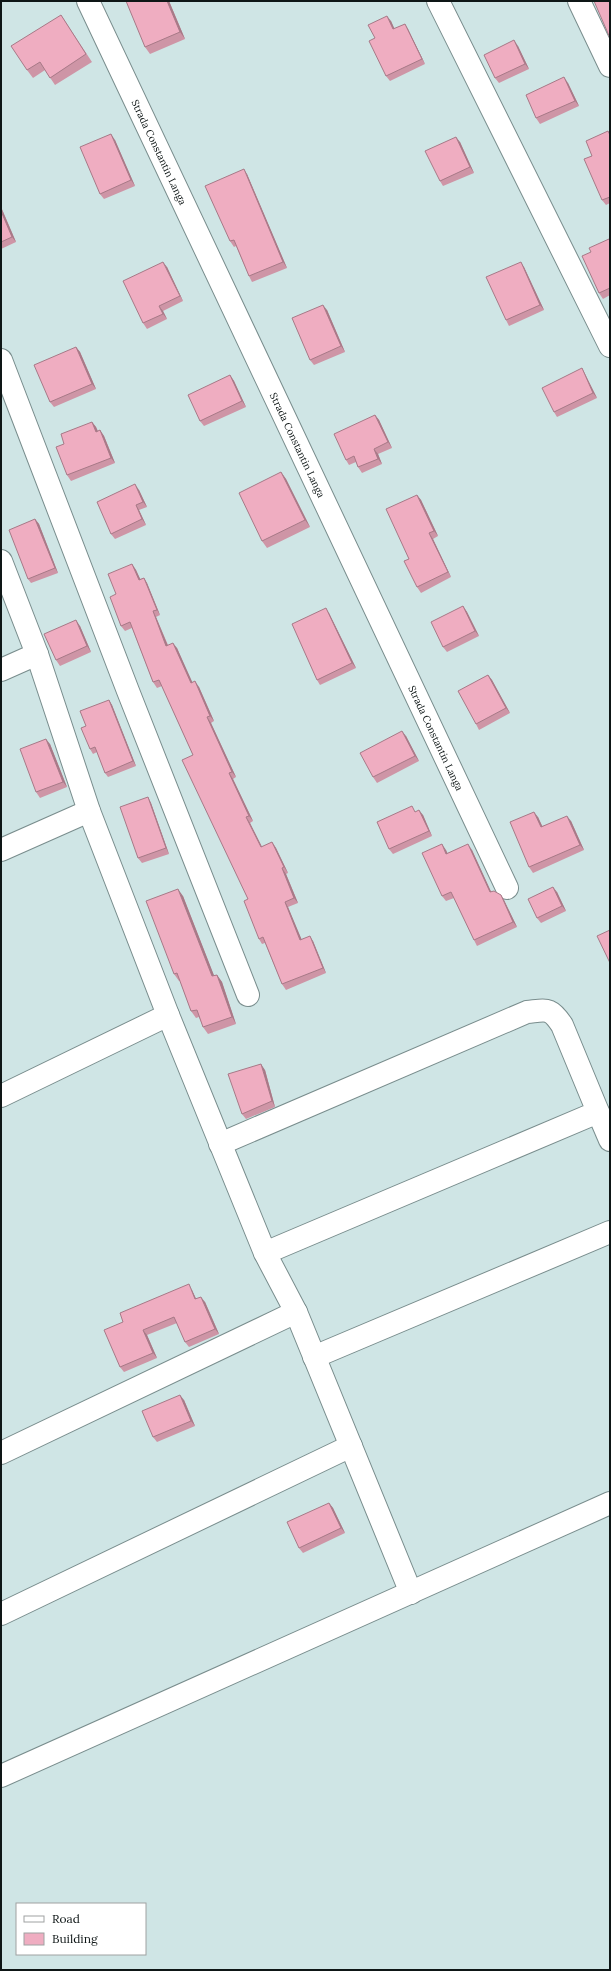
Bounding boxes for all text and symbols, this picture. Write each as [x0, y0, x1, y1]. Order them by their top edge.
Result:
street label: Strada Constantin Langa [129, 98, 189, 207]
street label: Strada Constantin Langa [267, 391, 328, 500]
street label: Strada Constantin Langa [405, 683, 466, 793]
legend [16, 1903, 146, 1955]
text: Road [52, 1911, 80, 1926]
text: Building [52, 1931, 98, 1946]

